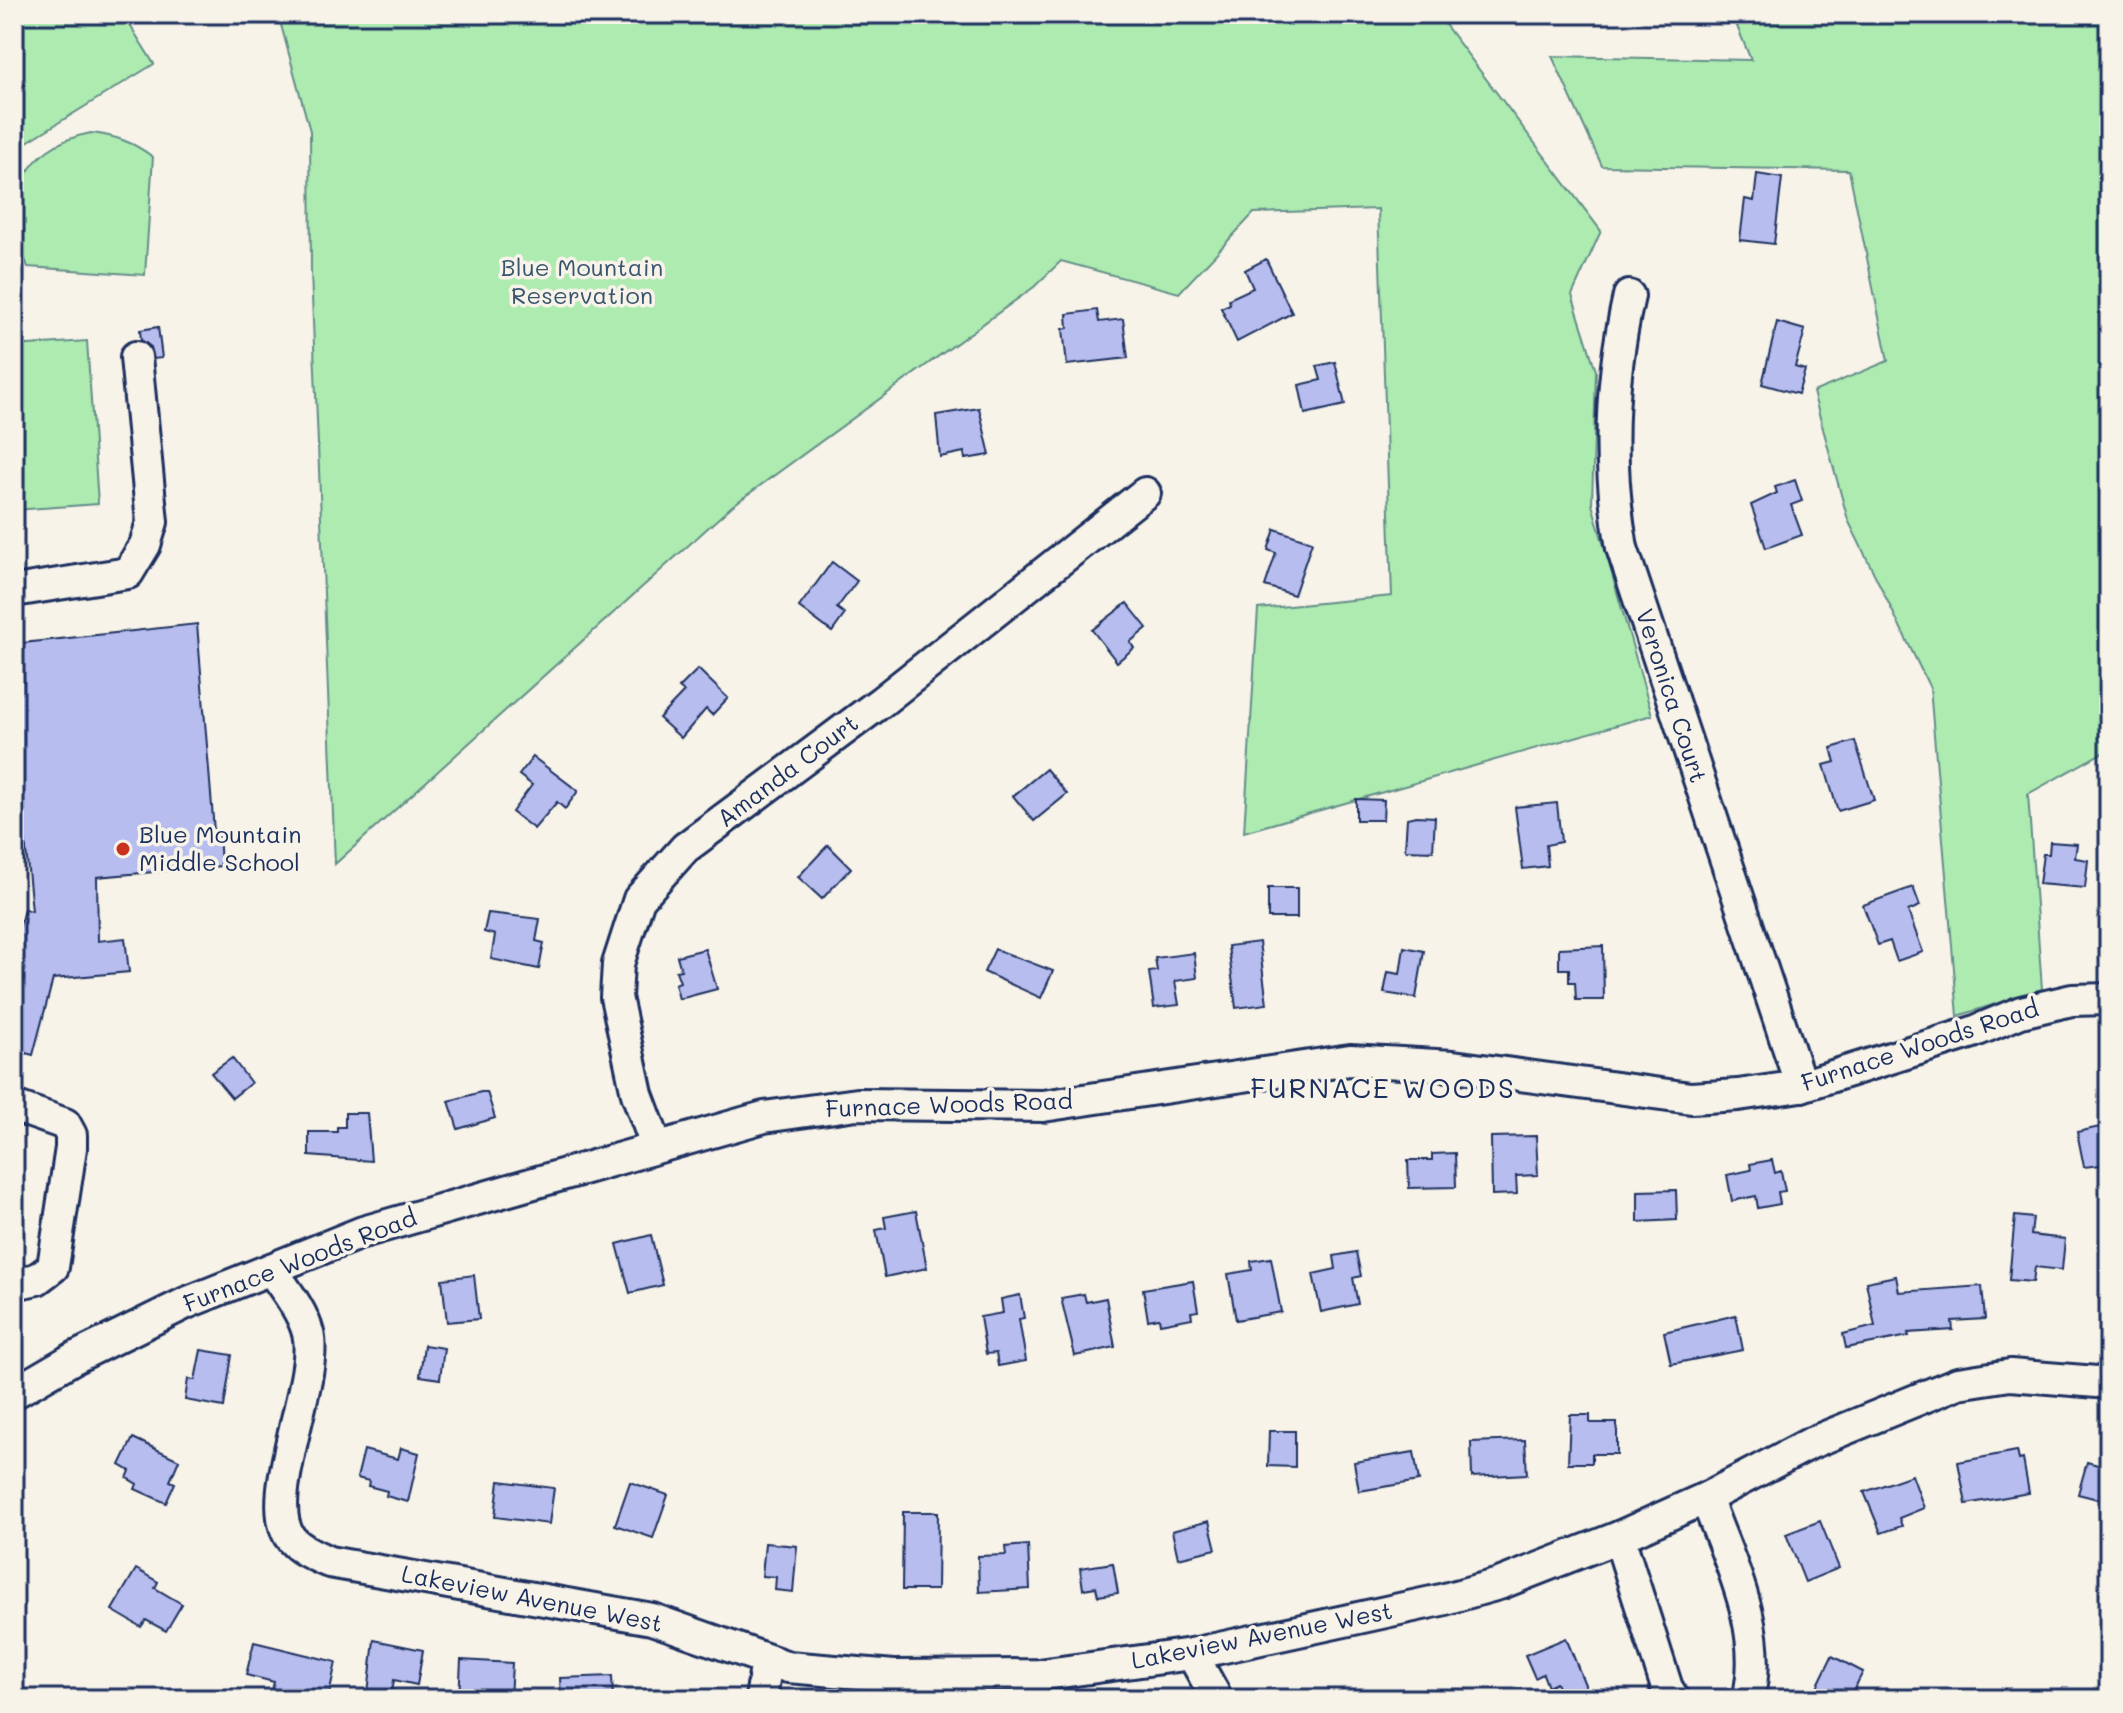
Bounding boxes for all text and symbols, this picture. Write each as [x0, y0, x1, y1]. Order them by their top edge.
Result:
park label: Blue Mountain Reservation [501, 251, 663, 310]
street label: Veronica Court [1630, 605, 1715, 786]
street label: Amanda Court [710, 707, 864, 833]
place label: Blue Mountain Middle School [139, 818, 302, 877]
marker: Blue Mountain Middle School [114, 840, 132, 858]
street label: Furnace Woods Road [1797, 992, 2042, 1098]
district label: FURNACE WOODS [1250, 1069, 1516, 1105]
street label: Furnace Woods Road [825, 1084, 1073, 1123]
street label: Furnace Woods Road [178, 1201, 420, 1318]
street label: Lakeview Avenue West [399, 1557, 665, 1638]
street label: Lakeview Avenue West [1129, 1594, 1395, 1675]

